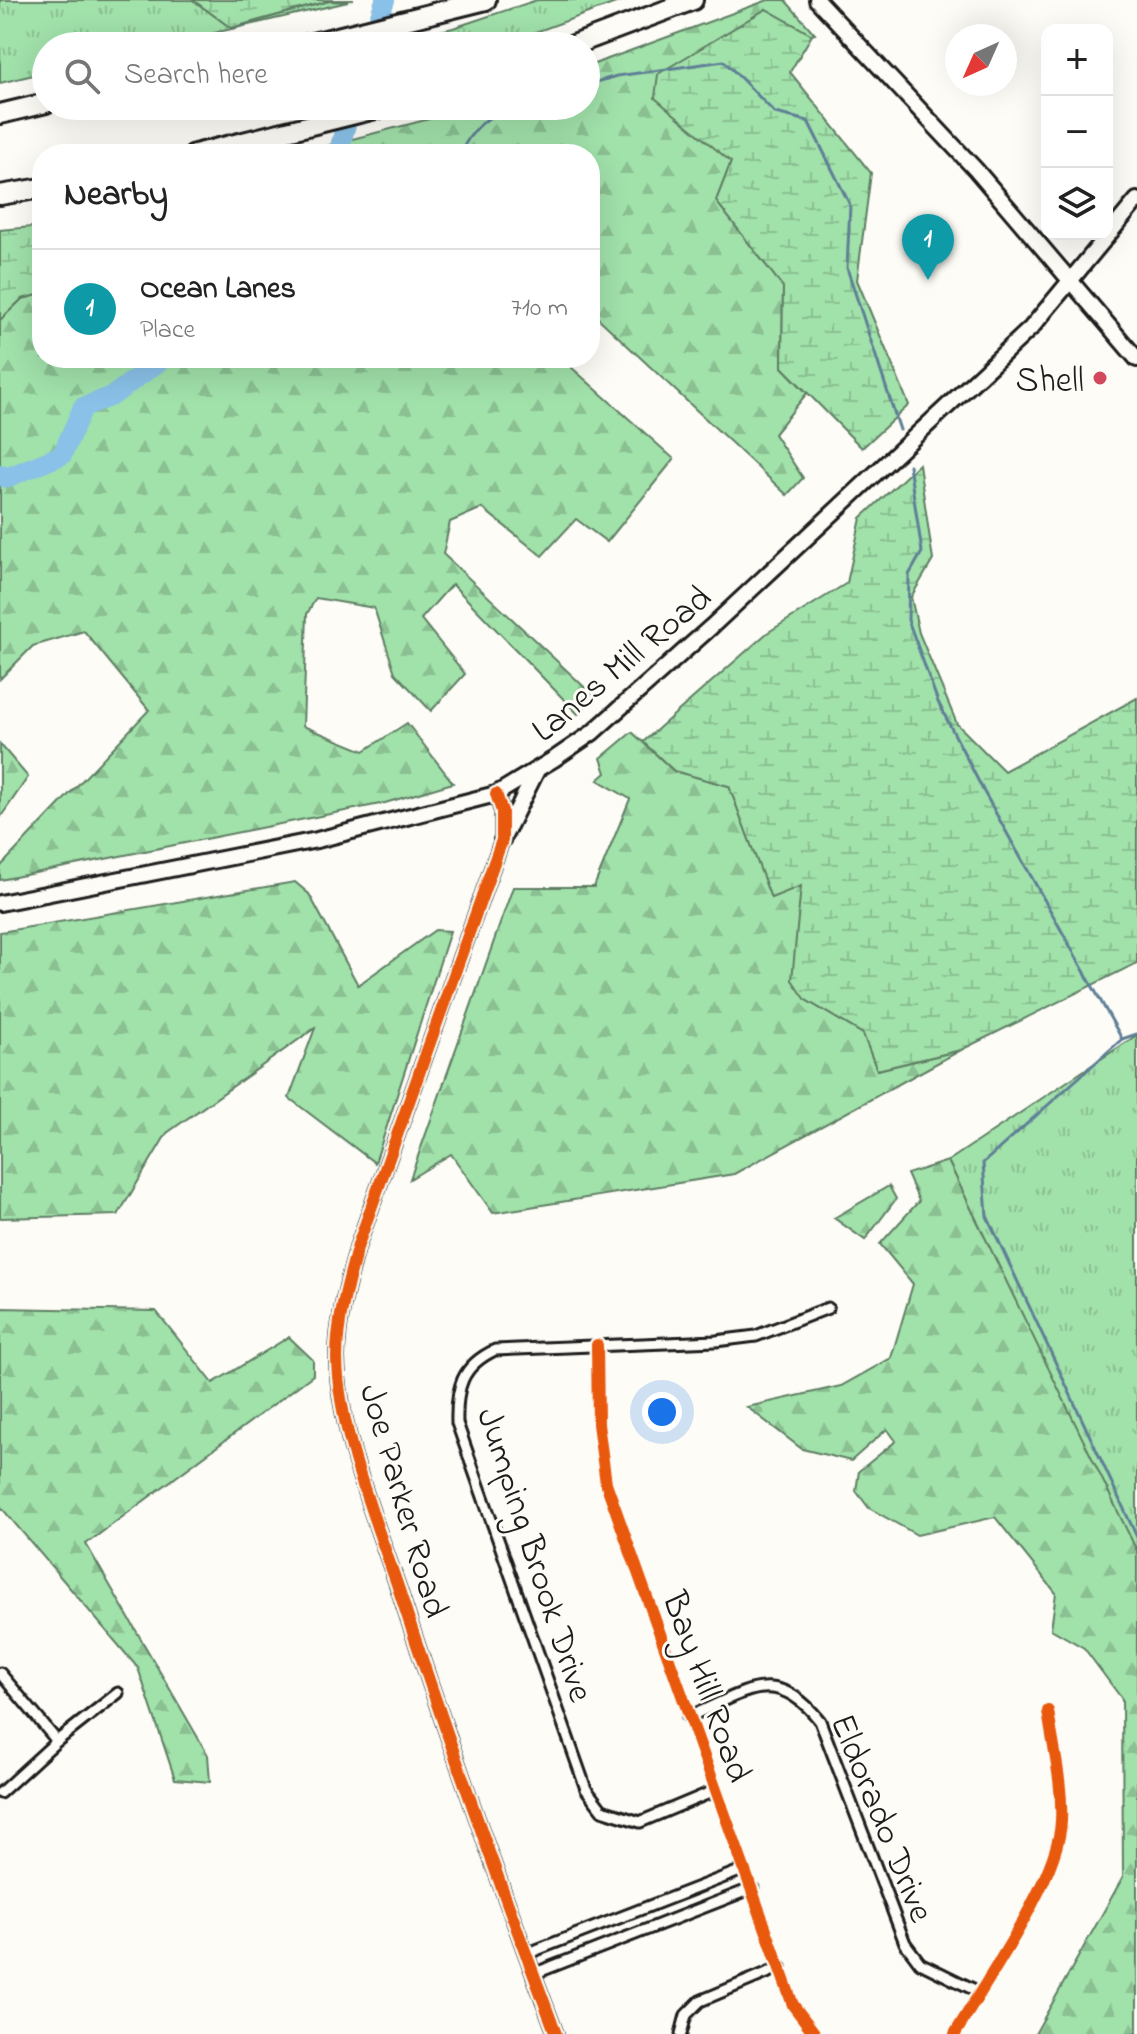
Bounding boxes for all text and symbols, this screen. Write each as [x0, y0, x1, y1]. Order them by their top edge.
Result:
north arrow [945, 24, 1017, 96]
map controls [1041, 24, 1113, 240]
button: + [1041, 24, 1113, 96]
search box [32, 32, 600, 120]
icon: search [60, 54, 104, 98]
text: Search here [124, 54, 268, 98]
button: − [1041, 96, 1113, 168]
button: layers [1041, 168, 1113, 240]
text: Nearby [64, 171, 168, 221]
pin: 1 [902, 214, 954, 280]
text: Ocean Lanes [140, 268, 296, 312]
text: 1 [86, 290, 94, 328]
text: 710 m [511, 290, 568, 328]
text: Place [140, 312, 195, 350]
place label: Shell [1016, 356, 1084, 409]
marker: Shell [1091, 369, 1109, 387]
street label: Lanes Mill Road [521, 574, 725, 757]
street label: Joe Parker Road [343, 1378, 460, 1624]
your location [642, 1392, 682, 1432]
street label: Jumping Brook Drive [460, 1401, 606, 1710]
street label: Bay Hill Road [645, 1584, 764, 1790]
street label: Eldorado Drive [814, 1707, 946, 1932]

